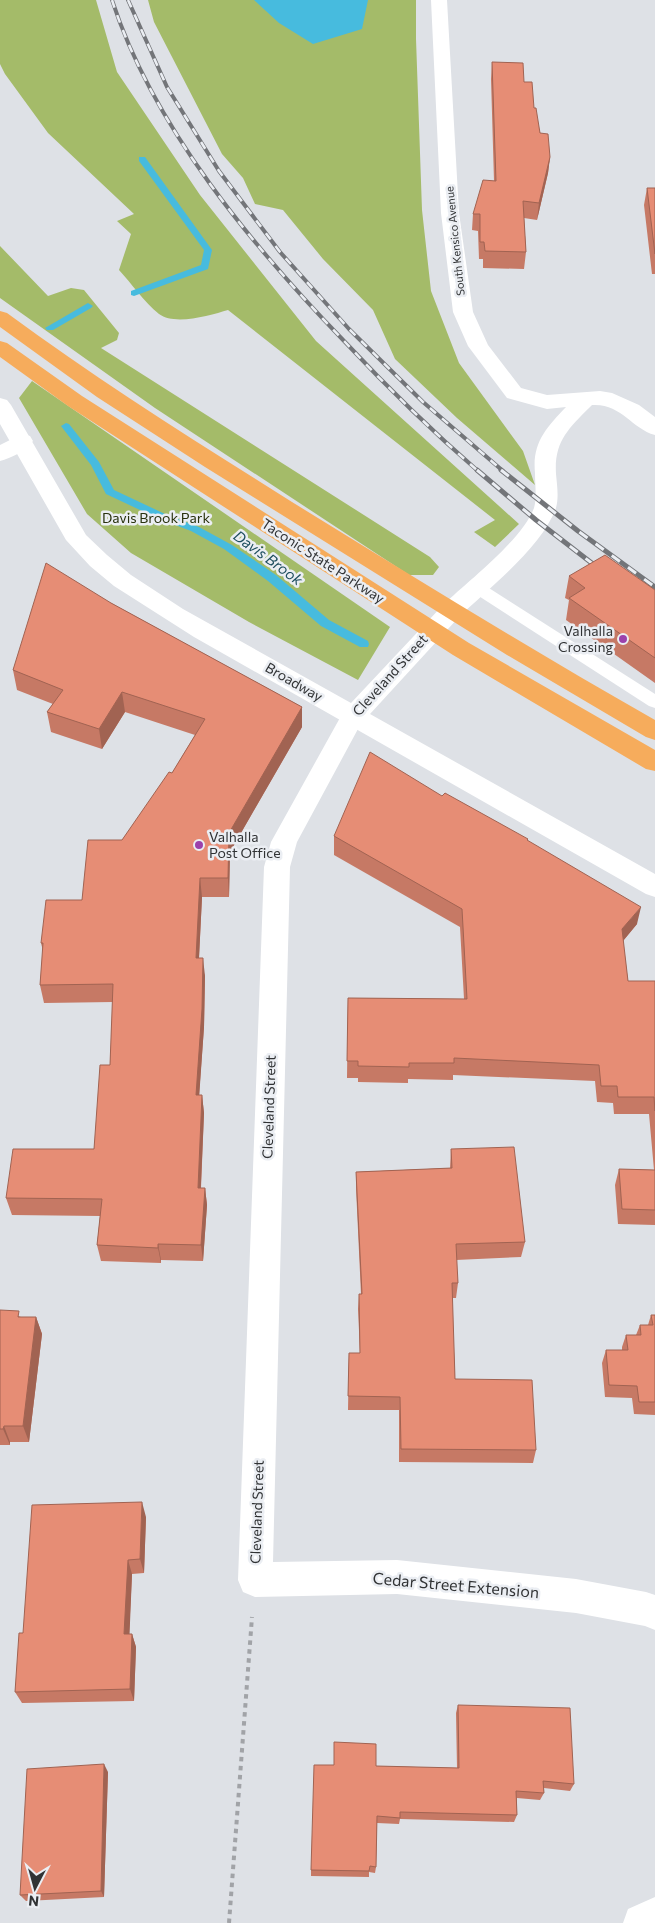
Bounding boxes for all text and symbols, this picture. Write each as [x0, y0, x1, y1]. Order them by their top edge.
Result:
street label: South Kensico Avenue [442, 186, 467, 296]
park label: Davis Brook Park [102, 509, 210, 526]
street label: Taconic State Parkway [259, 514, 388, 607]
water label: Davis Brook [230, 526, 307, 589]
place label: Valhalla Crossing [558, 622, 613, 655]
street label: Cleveland Street [349, 630, 431, 719]
marker: Valhalla Crossing [617, 633, 629, 645]
street label: Broadway [262, 658, 326, 705]
place label: Valhalla Post Office [209, 828, 281, 861]
marker: Valhalla Post Office [193, 839, 205, 851]
street label: Cleveland Street [258, 1055, 279, 1159]
street label: Cleveland Street [246, 1460, 267, 1564]
street label: Cedar Street Extension [372, 1568, 540, 1601]
north arrow [10, 1863, 60, 1913]
text: N [27, 1892, 40, 1910]

